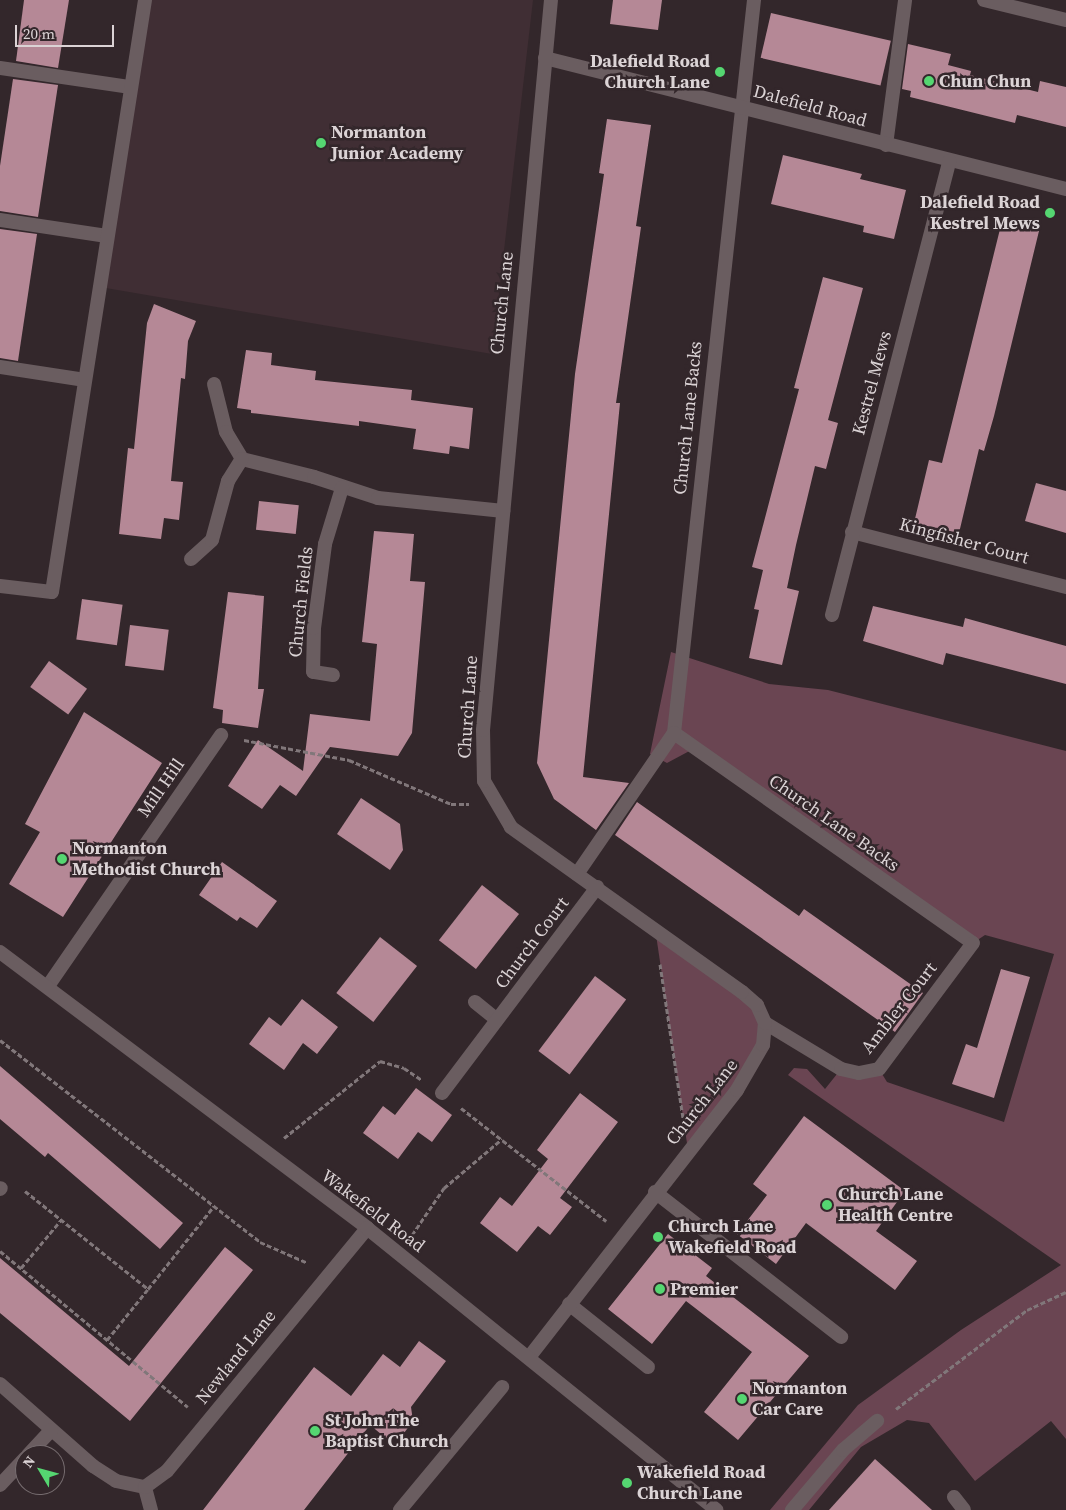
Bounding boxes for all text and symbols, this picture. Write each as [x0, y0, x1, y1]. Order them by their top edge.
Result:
scale bar [18, 15, 116, 47]
text: 20 m [23, 23, 55, 44]
place label: Dalefield Road Church Lane [590, 51, 710, 94]
marker: Dalefield Road Church Lane [714, 66, 726, 78]
place label: Chun Chun [939, 70, 1031, 92]
marker: Chun Chun [923, 75, 935, 87]
street label: Dalefield Road [751, 80, 869, 132]
place label: Normanton Junior Academy [331, 122, 463, 164]
marker: Normanton Junior Academy [315, 137, 327, 149]
place label: Dalefield Road Kestrel Mews [920, 192, 1040, 234]
marker: Dalefield Road Kestrel Mews [1044, 207, 1056, 219]
street label: Church Lane [486, 250, 518, 356]
street label: Kestrel Mews [848, 329, 896, 437]
street label: Church Lane Backs [669, 340, 707, 496]
street label: Kingfisher Court [897, 513, 1031, 569]
street label: Church Fields [284, 545, 318, 659]
street label: Church Lane [454, 655, 482, 759]
street label: Mill Hill [133, 754, 189, 822]
street label: Church Lane Backs [765, 770, 903, 876]
place label: Normanton Methodist Church [72, 838, 221, 881]
marker: Normanton Methodist Church [56, 853, 68, 865]
street label: Church Court [491, 893, 573, 993]
street label: Ambler Court [857, 958, 941, 1058]
street label: Church Lane [662, 1055, 742, 1149]
street label: Wakefield Road [317, 1165, 429, 1257]
place label: Church Lane Health Centre [838, 1184, 953, 1226]
marker: Church Lane Health Centre [820, 1198, 834, 1212]
place label: Church Lane Wakefield Road [668, 1216, 796, 1258]
marker: Church Lane Wakefield Road [652, 1231, 664, 1243]
place label: Premier [670, 1278, 738, 1300]
marker: Premier [654, 1283, 666, 1295]
street label: Newland Lane [191, 1306, 281, 1408]
place label: Normanton Car Care [752, 1378, 847, 1420]
marker: Normanton Car Care [736, 1393, 748, 1405]
place label: St John The Baptist Church [325, 1410, 449, 1452]
marker: St John The Baptist Church [309, 1425, 321, 1437]
north arrow [15, 1445, 65, 1495]
text: N [18, 1451, 40, 1472]
place label: Wakefield Road Church Lane [637, 1462, 765, 1505]
marker: Wakefield Road Church Lane [621, 1477, 633, 1489]

